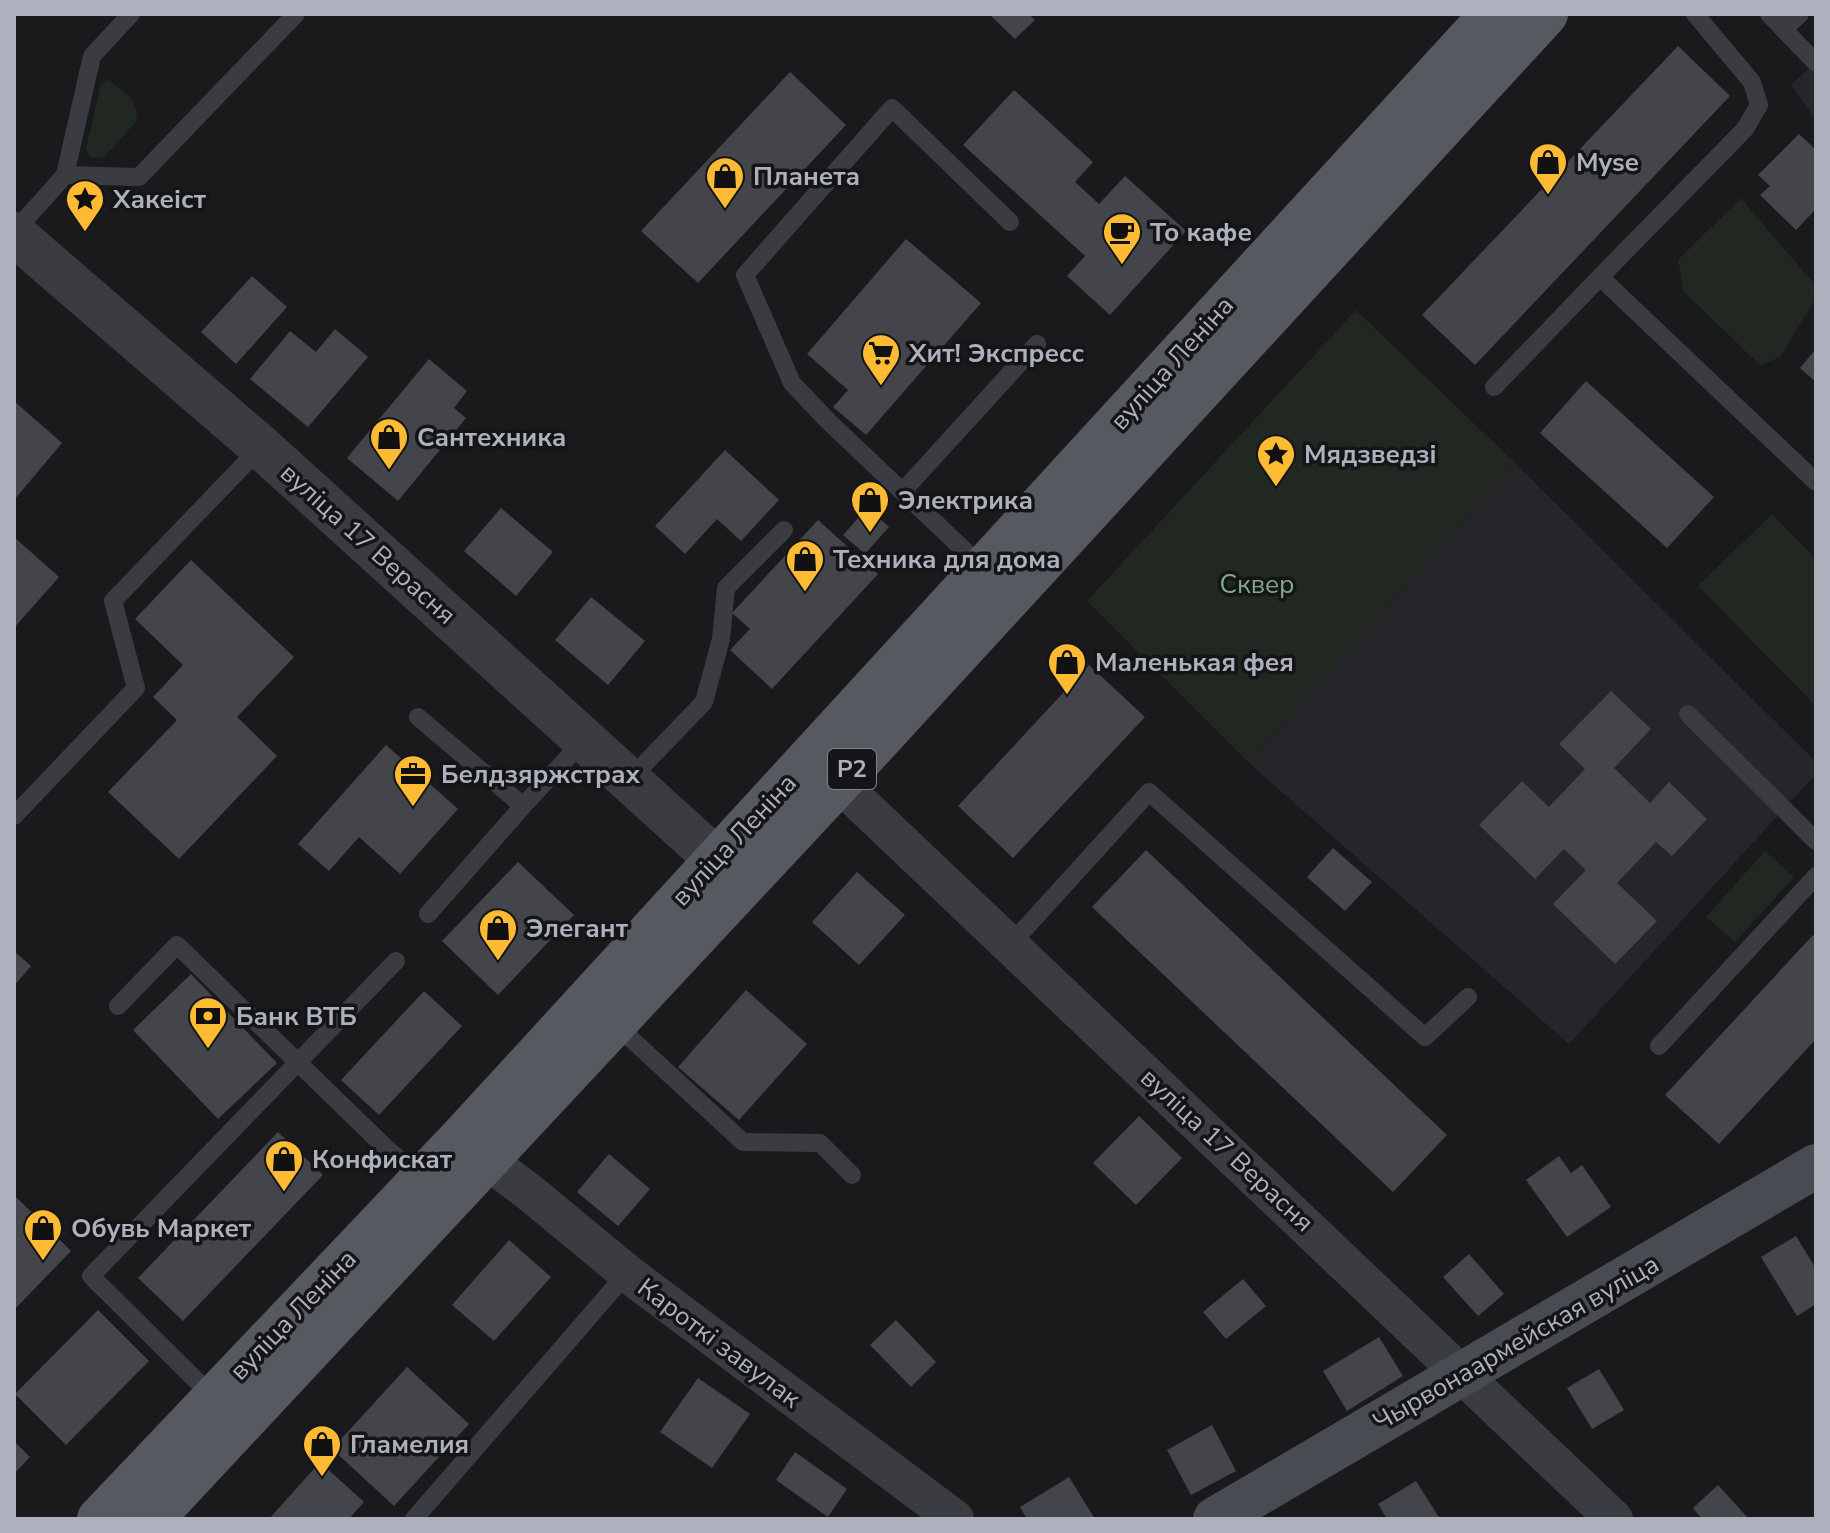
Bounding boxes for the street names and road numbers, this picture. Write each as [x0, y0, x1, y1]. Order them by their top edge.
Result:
street label: вуліца Леніна [1103, 289, 1241, 437]
street label: вуліца 17 Верасня [273, 456, 463, 632]
road number: Р2 [828, 749, 876, 789]
street label: вуліца Леніна [664, 766, 804, 914]
street label: вуліца 17 Верасня [1133, 1060, 1321, 1240]
street label: вуліца Леніна [222, 1242, 364, 1388]
street label: Чырвонаармейская вуліца [1367, 1247, 1665, 1439]
street label: Кароткі завулак [630, 1270, 808, 1416]

